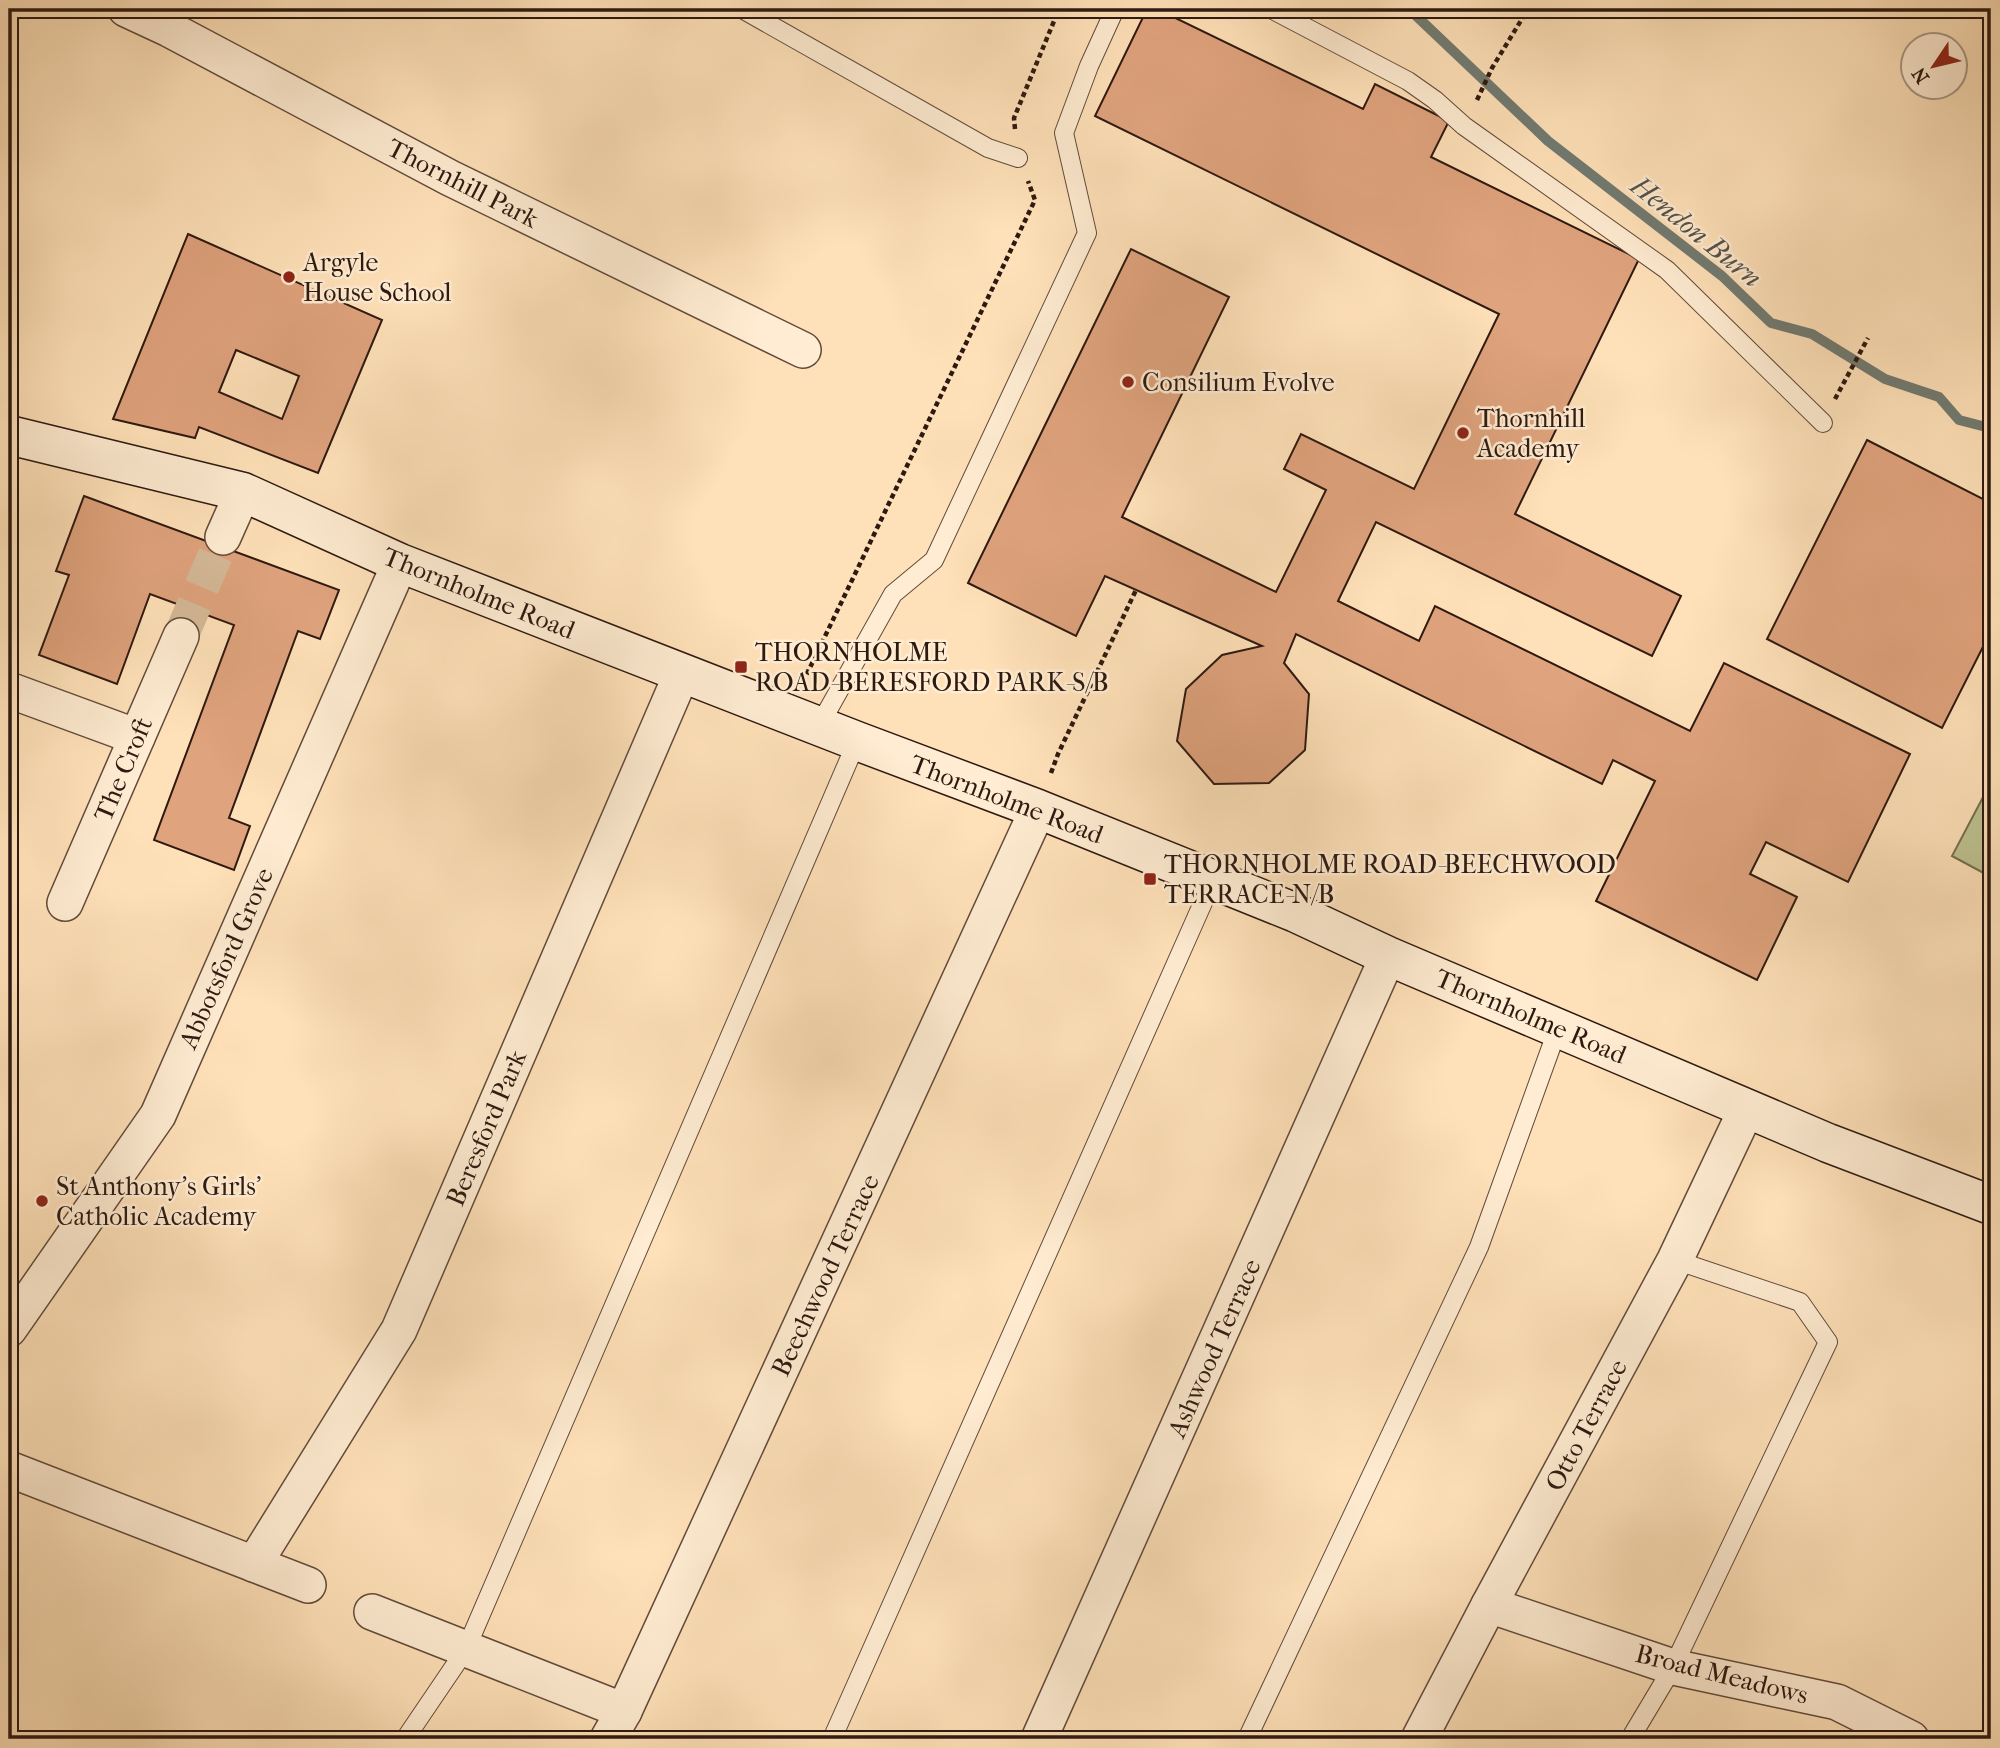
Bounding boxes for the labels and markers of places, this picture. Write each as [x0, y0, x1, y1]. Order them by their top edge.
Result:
place label: Argyle House School [302, 247, 452, 308]
marker: Argyle House School [281, 269, 297, 285]
place label: Consilium Evolve [1142, 367, 1335, 398]
marker: Consilium Evolve [1120, 374, 1136, 390]
place label: Thornhill Academy [1476, 403, 1585, 464]
marker: Thornhill Academy [1455, 425, 1471, 441]
place label: THORNHOLME ROAD-BERESFORD PARK-S/B [755, 637, 1109, 698]
marker: THORNHOLME ROAD-BERESFORD PARK-S/B [733, 659, 749, 675]
place label: THORNHOLME ROAD-BEECHWOOD TERRACE-N/B [1164, 849, 1616, 910]
marker: THORNHOLME ROAD-BEECHWOOD TERRACE-N/B [1142, 871, 1158, 887]
place label: St Anthony's Girls' Catholic Academy [56, 1171, 261, 1232]
marker: St Anthony's Girls' Catholic Academy [34, 1193, 50, 1209]

